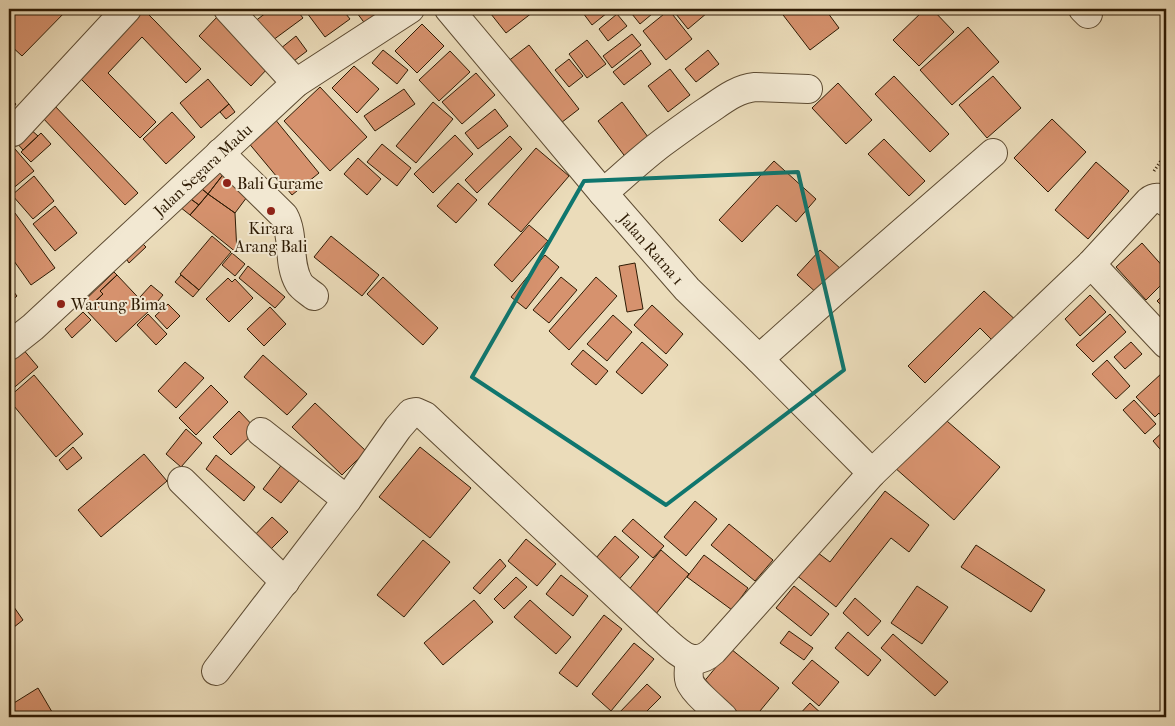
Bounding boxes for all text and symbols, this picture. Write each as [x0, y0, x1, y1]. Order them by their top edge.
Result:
street label: Jalan Segara Madu [148, 119, 256, 221]
place label: Bali Gurame [237, 174, 323, 193]
marker: Bali Gurame [221, 177, 233, 189]
marker: Kirara Arang Bali [265, 205, 277, 217]
street label: Jalan Ratna 1 [614, 208, 688, 288]
place label: Kirara Arang Bali [234, 219, 308, 256]
place label: Warung Bima [70, 295, 167, 314]
marker: Warung Bima [55, 298, 67, 310]

